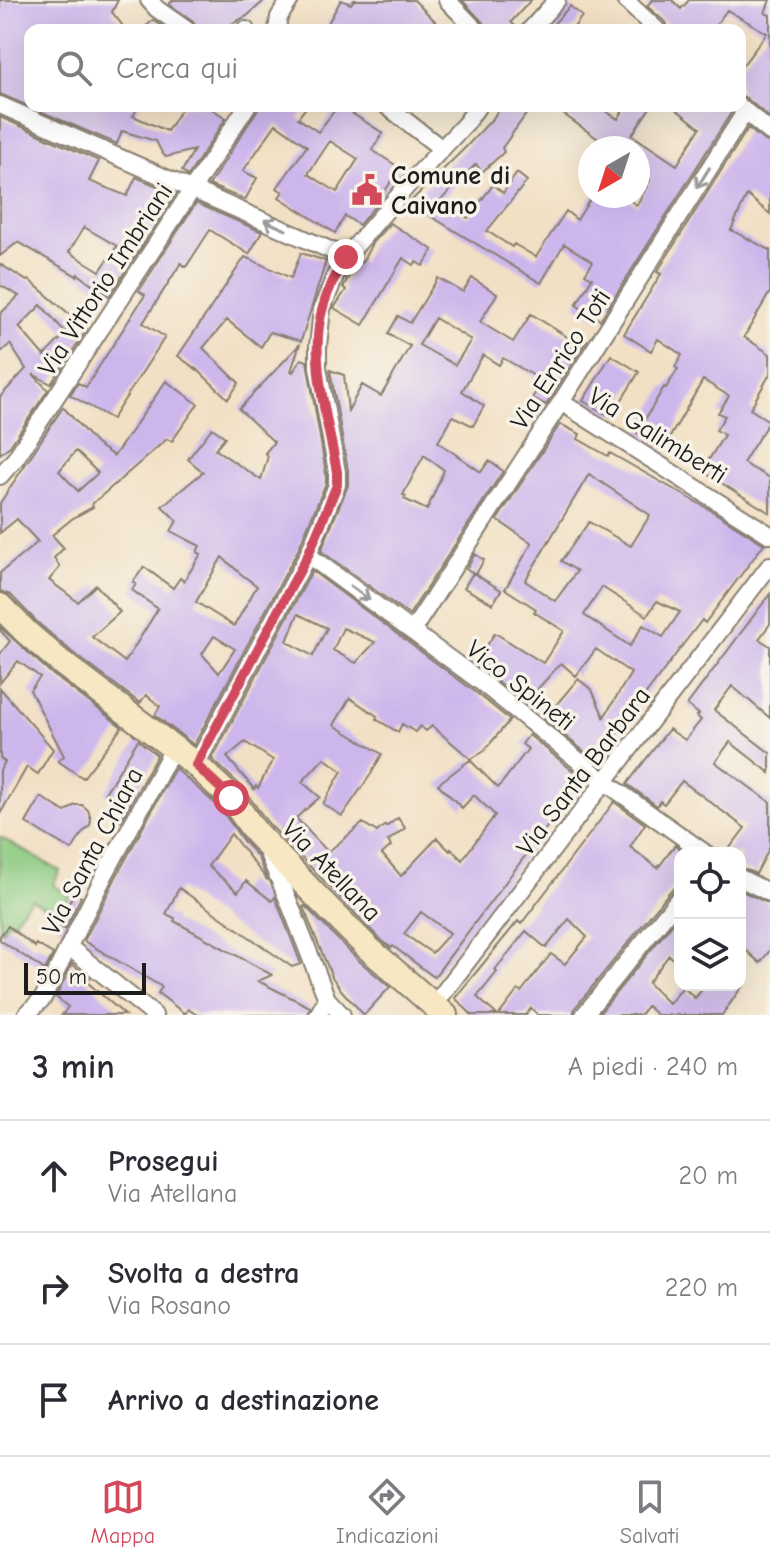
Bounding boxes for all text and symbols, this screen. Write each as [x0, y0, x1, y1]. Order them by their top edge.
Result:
search box [24, 24, 746, 112]
icon: search [52, 46, 96, 90]
text: Cerca qui [116, 51, 238, 86]
north arrow [578, 136, 650, 208]
place label: Comune di Caivano [391, 161, 510, 221]
one-way arrow [695, 166, 711, 189]
public building icon: Comune di Caivano [350, 173, 384, 207]
street label: Via Vittorio Imbriani [32, 178, 179, 382]
one-way arrow [263, 217, 287, 232]
route end [328, 239, 364, 275]
street label: Via Enrico Toti [504, 284, 617, 435]
street label: Via Galimberti [583, 381, 732, 490]
one-way arrow [349, 584, 370, 601]
street label: Vico Spineti [460, 634, 581, 738]
street label: Via Santa Barbara [511, 681, 657, 862]
street label: Via Santa Chiara [36, 763, 150, 940]
route start [213, 780, 249, 816]
street label: Via Atellana [276, 814, 387, 928]
map controls [674, 847, 746, 991]
button: locate [674, 847, 746, 919]
button: layers [674, 919, 746, 991]
scale bar [24, 959, 146, 995]
text: 50 m [36, 964, 87, 990]
text: 3 min [32, 1047, 115, 1087]
text: A piedi · 240 m [568, 1052, 738, 1082]
text: Prosegui [108, 1144, 219, 1179]
icon: ahead [32, 1154, 76, 1198]
text: 20 m [678, 1161, 738, 1191]
text: Via Atellana [108, 1179, 237, 1209]
text: Svolta a destra [108, 1256, 300, 1291]
icon: right [32, 1266, 76, 1310]
text: 220 m [665, 1273, 738, 1303]
text: Via Rosano [108, 1291, 231, 1321]
icon: arrive [32, 1378, 76, 1422]
text: Arrivo a destinazione [108, 1383, 379, 1418]
tab: Mappa [91, 1475, 155, 1549]
tab: Indicazioni [336, 1475, 439, 1549]
tab: Salvati [620, 1475, 679, 1549]

